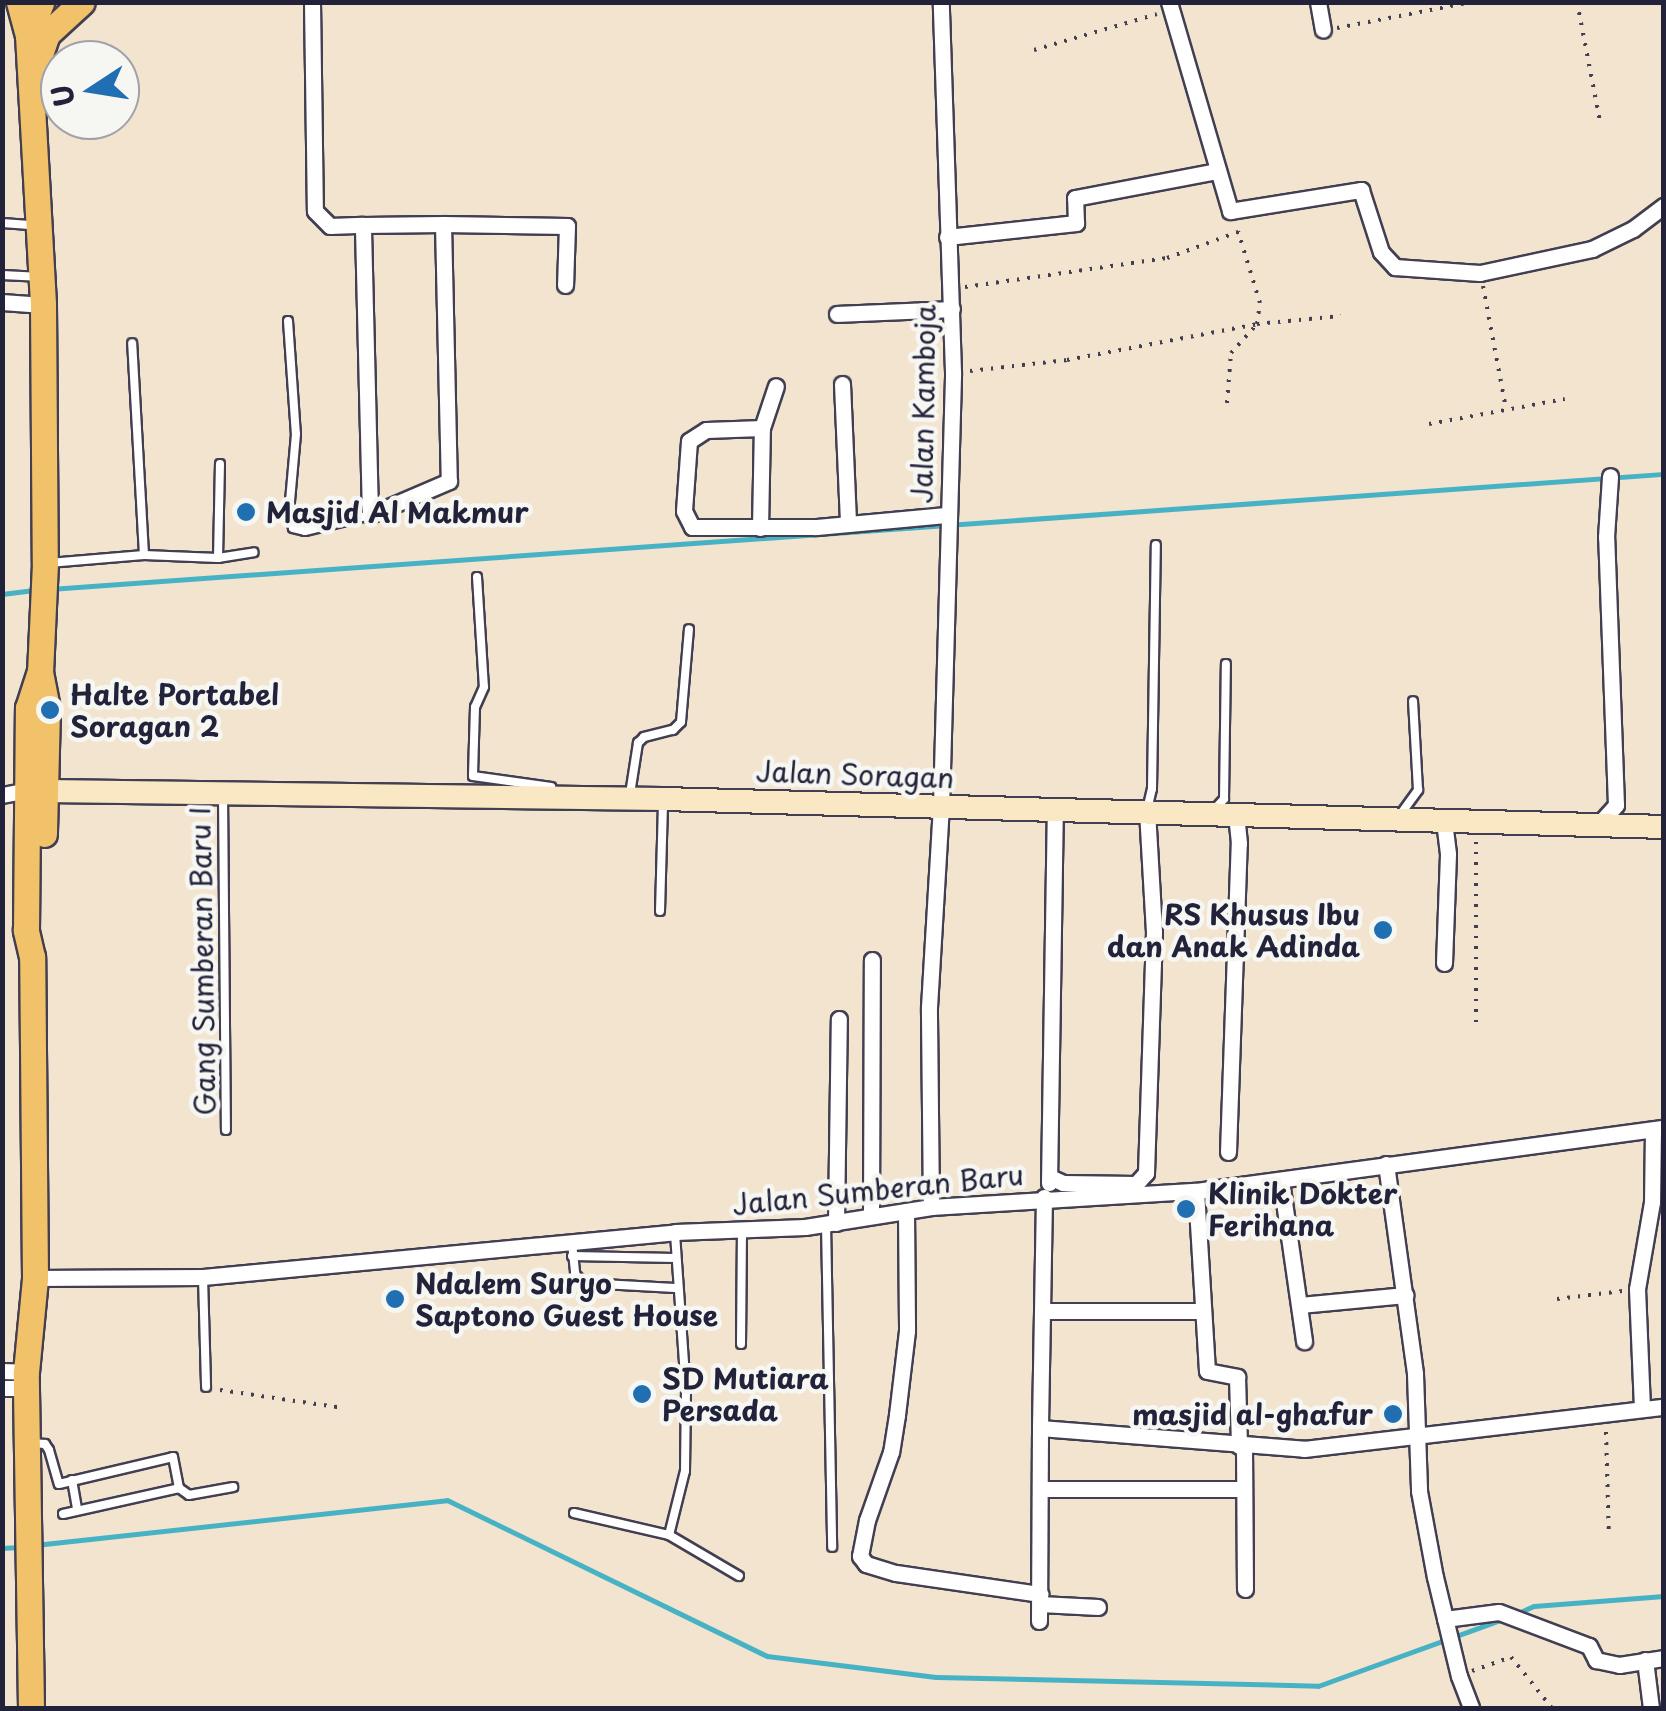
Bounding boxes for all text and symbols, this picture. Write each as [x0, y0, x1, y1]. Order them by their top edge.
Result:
north arrow [40, 40, 140, 140]
text: U [39, 81, 85, 111]
street label: Jalan Kamboja [904, 303, 942, 505]
place label: Masjid Al Makmur [266, 495, 530, 529]
marker: Masjid Al Makmur [235, 501, 257, 523]
place label: Halte Portabel Soragan 2 [70, 677, 280, 743]
marker: Halte Portabel Soragan 2 [39, 699, 61, 721]
street label: Jalan Soragan [755, 754, 955, 794]
street label: Gang Sumberan Baru I [183, 806, 221, 1116]
place label: RS Khusus Ibu dan Anak Adinda [1109, 897, 1360, 963]
marker: RS Khusus Ibu dan Anak Adinda [1370, 917, 1396, 943]
street label: Jalan Sumberan Baru [730, 1157, 1026, 1221]
place label: Klinik Dokter Ferihana [1208, 1176, 1398, 1242]
marker: Klinik Dokter Ferihana [1173, 1196, 1199, 1222]
place label: Ndalem Suryo Saptono Guest House [415, 1266, 720, 1332]
marker: Ndalem Suryo Saptono Guest House [384, 1288, 406, 1310]
place label: SD Mutiara Persada [662, 1361, 828, 1427]
marker: SD Mutiara Persada [631, 1383, 653, 1405]
place label: masjid al-ghafur [1132, 1397, 1373, 1431]
marker: masjid al-ghafur [1382, 1403, 1404, 1425]

